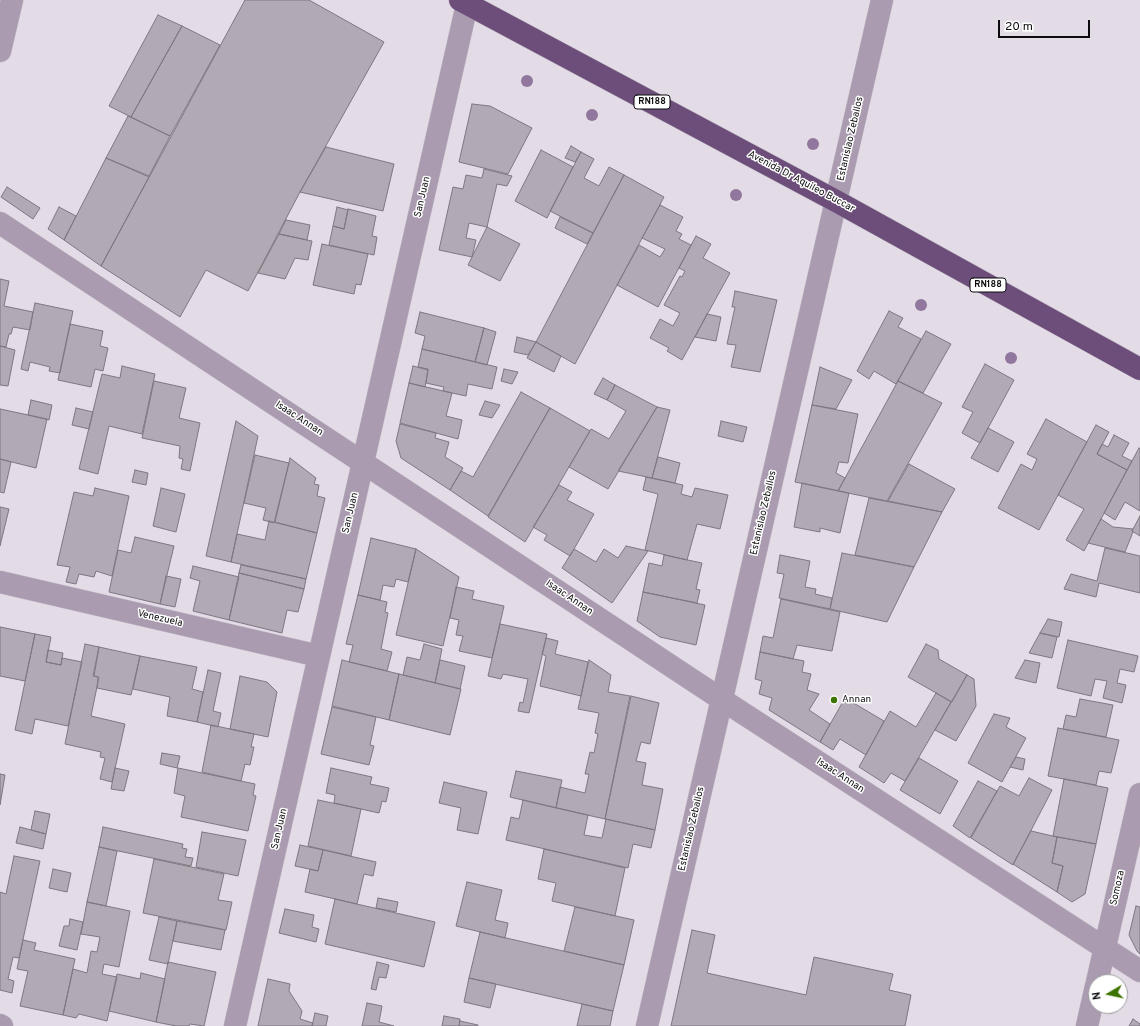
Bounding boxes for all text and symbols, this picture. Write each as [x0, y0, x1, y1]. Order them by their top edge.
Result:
scale bar [1000, 12, 1092, 38]
text: 20 m [1005, 19, 1033, 35]
road number: RN188 [634, 95, 670, 109]
street label: Estanislao Zeballos [835, 96, 867, 182]
street label: Avenida Dr Aquileo Buccar [745, 149, 857, 215]
street label: San Juan [412, 175, 434, 219]
road number: RN188 [970, 278, 1006, 292]
street label: Isaac Annan [273, 399, 325, 439]
street label: Estanislao Zeballos [748, 470, 780, 556]
street label: San Juan [340, 491, 362, 535]
street label: Isaac Annan [543, 578, 595, 618]
street label: Venezuela [136, 608, 184, 630]
place label: Annan [842, 694, 871, 706]
marker: Annan [829, 695, 839, 705]
street label: Isaac Annan [814, 756, 866, 796]
street label: Estanislao Zeballos [676, 786, 708, 872]
street label: San Juan [269, 807, 291, 851]
street label: Somoza [1108, 869, 1128, 907]
north arrow [1088, 974, 1128, 1014]
text: N [1090, 991, 1105, 1001]

